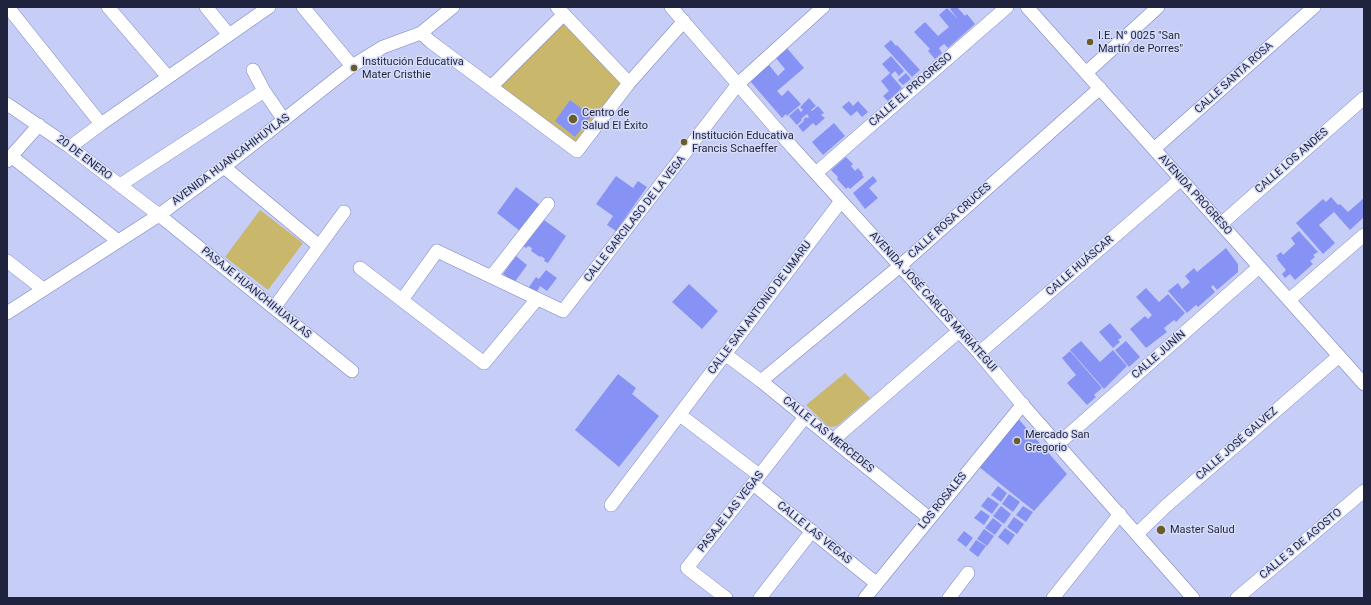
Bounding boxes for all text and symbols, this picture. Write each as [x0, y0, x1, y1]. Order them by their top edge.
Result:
place label: I.E. N° 0025 "San Martín de Porres" [1098, 29, 1183, 55]
marker: I.E. N° 0025 "San Martín de Porres" [1085, 37, 1095, 47]
street label: CALLE SANTA ROSA [1192, 39, 1276, 117]
street label: CALLE EL PROGRESO [867, 50, 955, 130]
place label: Institución Educativa Mater Cristhie [362, 55, 464, 81]
marker: Institución Educativa Mater Cristhie [349, 63, 359, 73]
place label: Centro de Salud El Éxito [582, 106, 648, 132]
street label: AVENIDA HUANCAHIHUYLAS [169, 111, 293, 209]
marker: Centro de Salud El Éxito [567, 113, 579, 125]
street label: CALLE LOS ANDES [1253, 126, 1331, 196]
place label: Institución Educativa Francis Schaeffer [692, 129, 794, 155]
street label: 20 DE ENERO [54, 133, 114, 183]
marker: Institución Educativa Francis Schaeffer [679, 137, 689, 147]
street label: AVENIDA PROGRESO [1155, 152, 1235, 238]
street label: CALLE GARCILASO DE LA VEGA [582, 153, 688, 285]
street label: CALLE ROSA CRUCES [906, 180, 994, 262]
street label: AVENIDA JOSÉ CARLOS MARIÁTEGUI [866, 229, 1000, 375]
street label: CALLE HUÁSCAR [1044, 233, 1116, 299]
street label: CALLE SAN ANTONIO DE UMARU [706, 239, 814, 377]
street label: PASAJE HUANCHIHUAYLAS [198, 244, 314, 342]
street label: CALLE JUNÍN [1129, 328, 1189, 382]
street label: CALLE LAS MERCEDES [780, 394, 876, 476]
street label: CALLE JOSÉ GALVEZ [1193, 405, 1281, 483]
place label: Mercado San Gregorio [1025, 428, 1090, 454]
marker: Mercado San Gregorio [1012, 436, 1022, 446]
street label: PASAJE LAS VEGAS [695, 469, 767, 555]
street label: LOS ROSALES [916, 470, 970, 532]
street label: CALLE LAS VEGAS [774, 499, 854, 567]
street label: CALLE 3 DE AGOSTO [1257, 506, 1345, 582]
place label: Master Salud [1170, 523, 1235, 537]
marker: Master Salud [1155, 524, 1167, 536]

